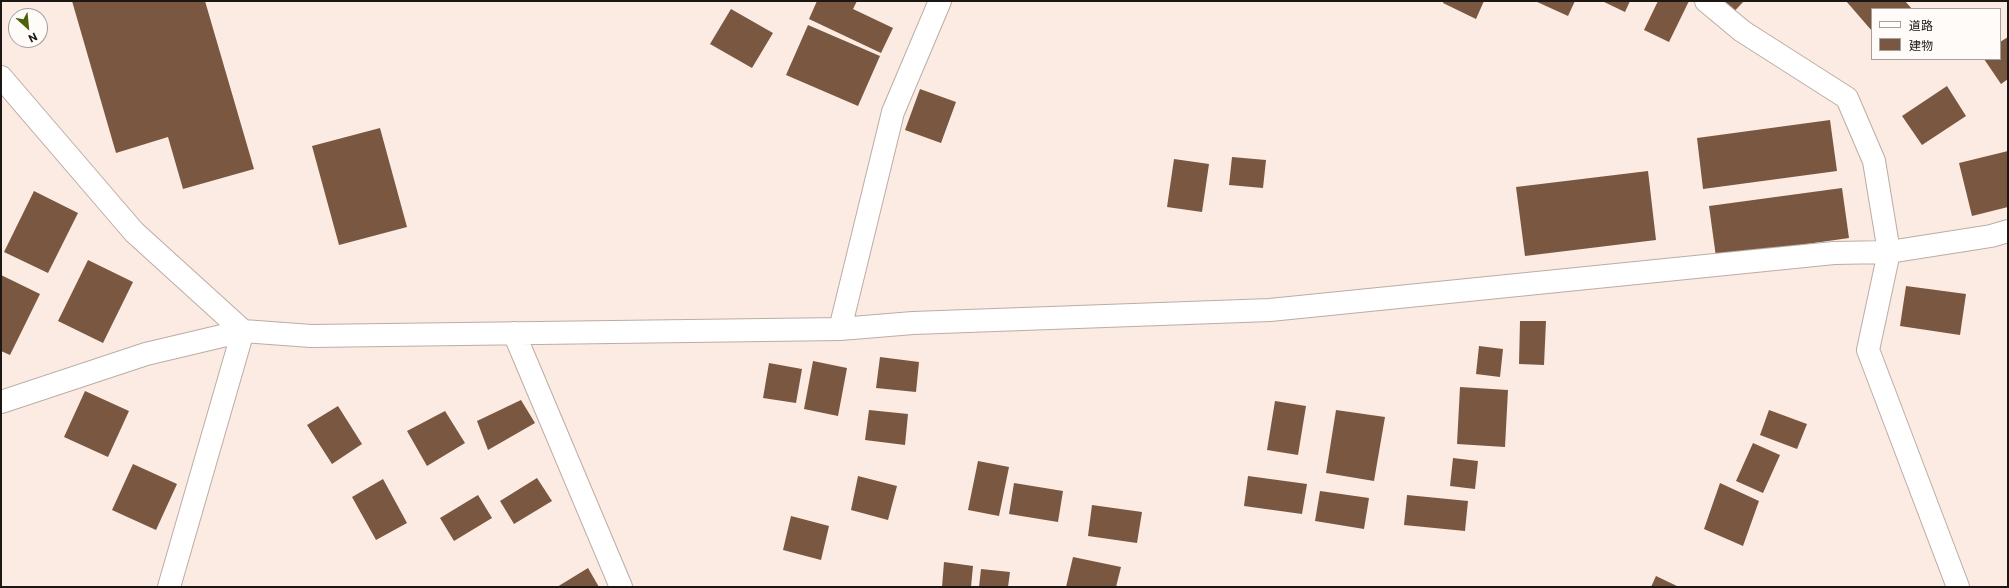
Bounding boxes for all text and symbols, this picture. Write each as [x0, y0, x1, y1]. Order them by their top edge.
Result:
north arrow [8, 8, 48, 48]
legend [1871, 8, 2001, 60]
text: 道路 [1909, 18, 1933, 32]
text: N [27, 31, 40, 46]
text: 建物 [1909, 38, 1933, 52]

